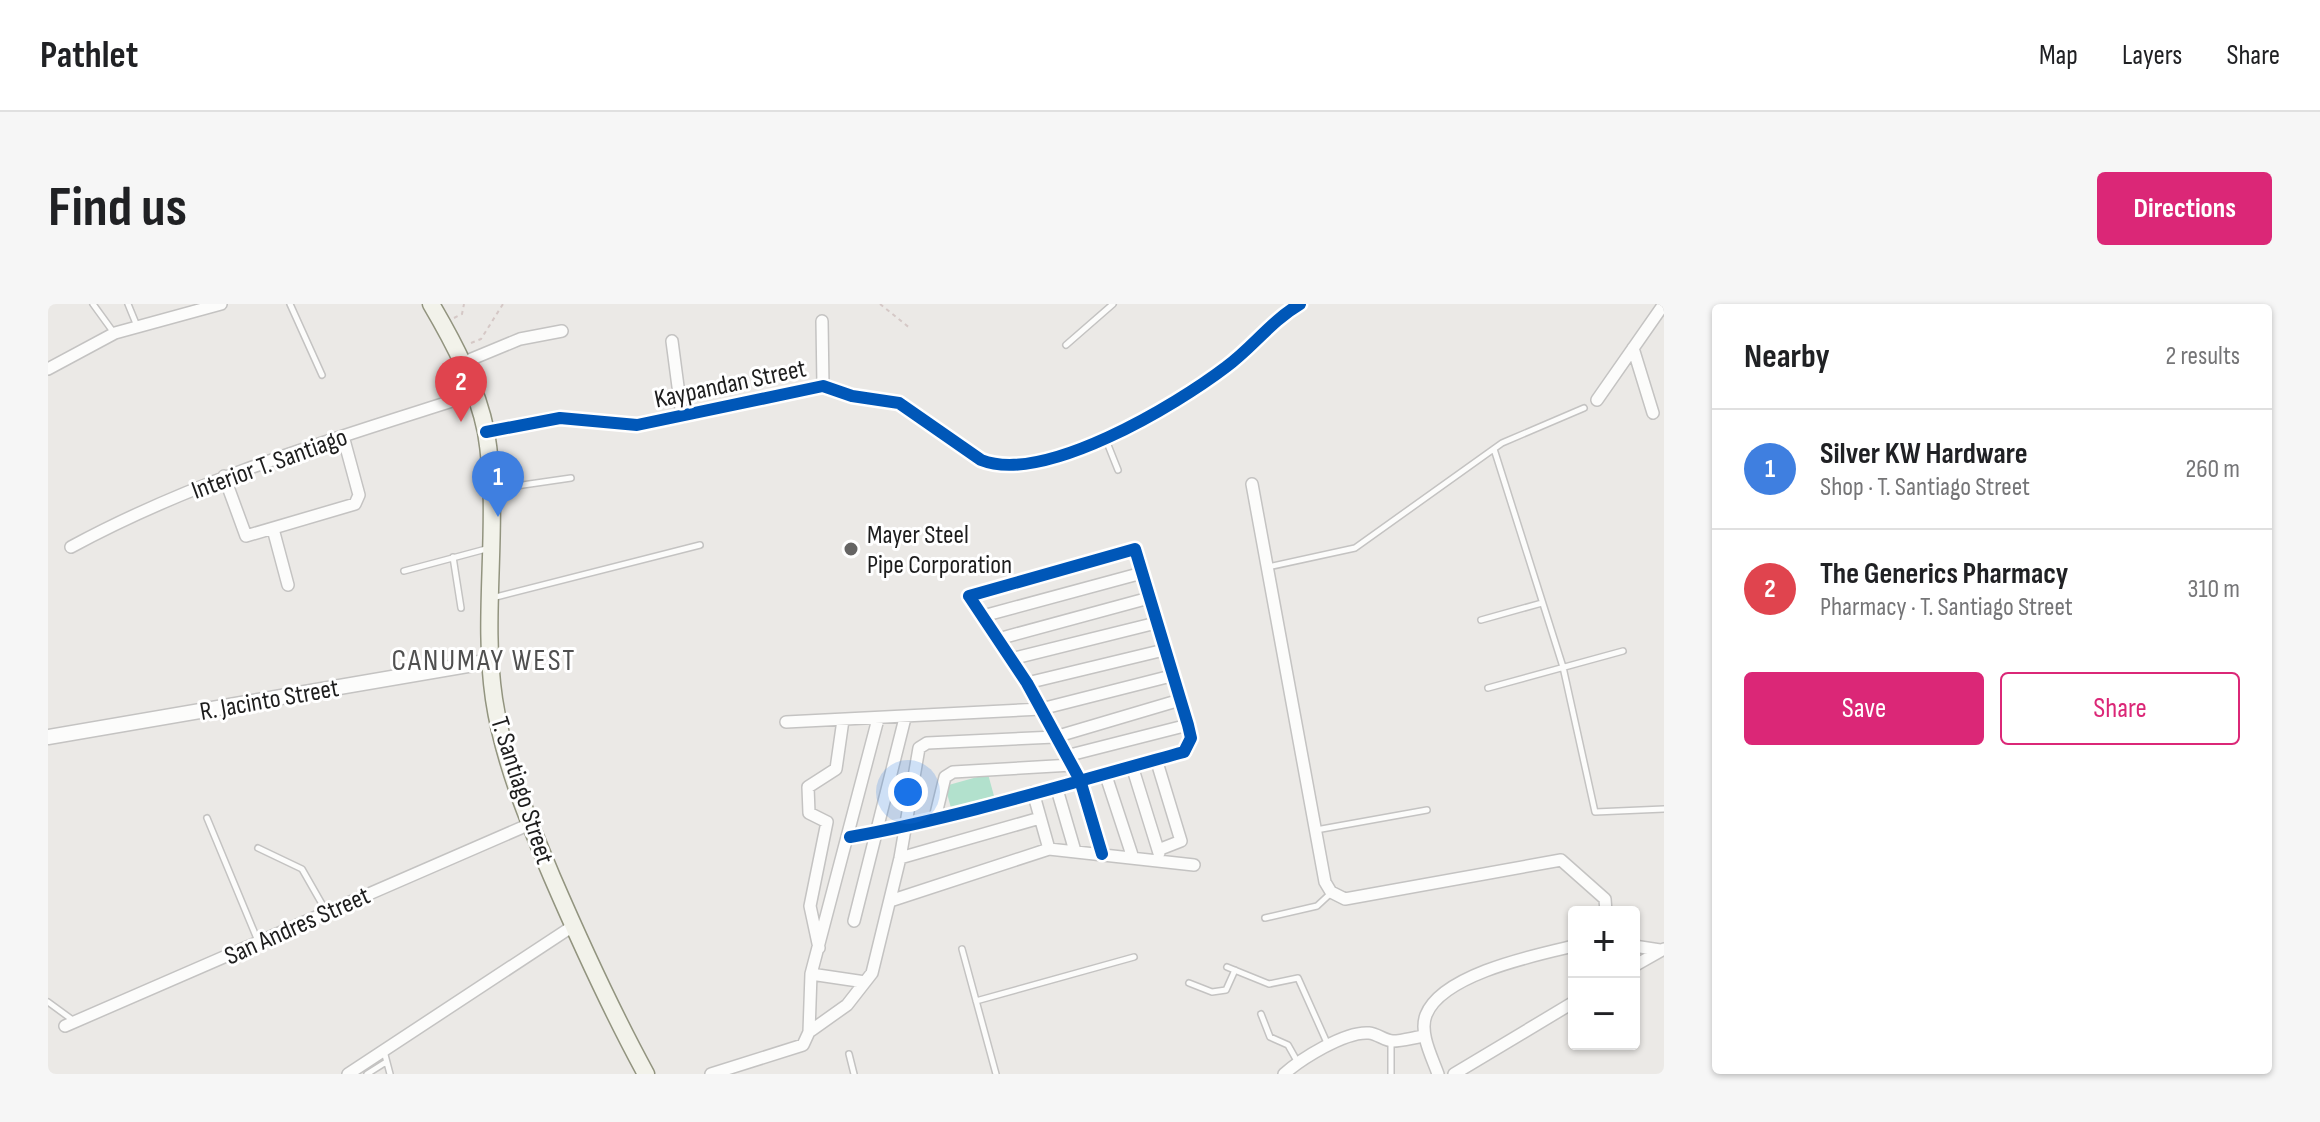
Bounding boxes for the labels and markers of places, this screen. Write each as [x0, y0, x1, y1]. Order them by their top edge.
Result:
pin: 2 [435, 356, 487, 422]
pin: 1 [472, 451, 524, 517]
place label: Mayer Steel Pipe Corporation [867, 520, 1012, 581]
marker: Mayer Steel Pipe Corporation [842, 540, 860, 558]

